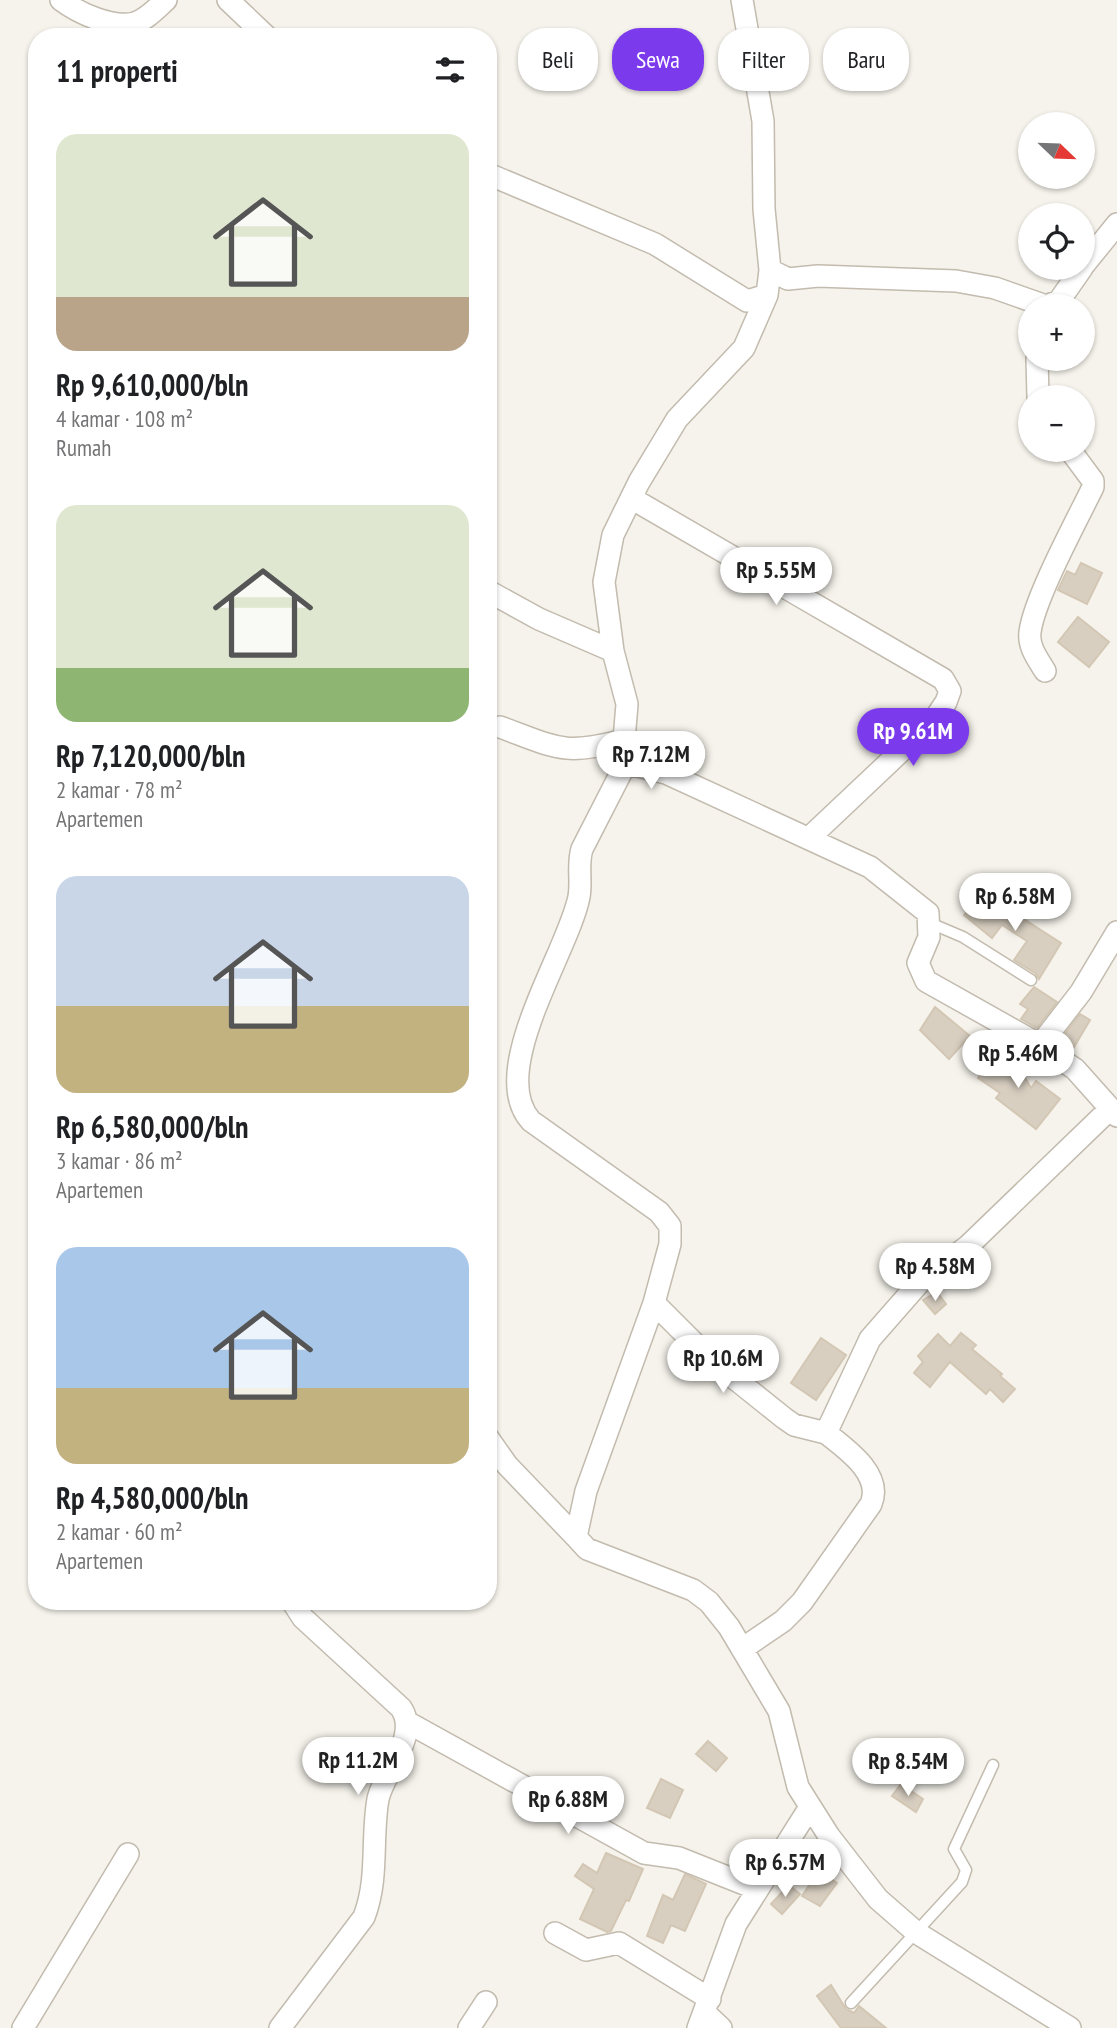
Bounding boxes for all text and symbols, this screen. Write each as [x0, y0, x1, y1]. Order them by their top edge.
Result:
chip: Beli [518, 28, 598, 91]
chip: Sewa [612, 28, 704, 91]
chip: Filter [718, 28, 809, 91]
chip: Baru [823, 28, 909, 91]
text: 11 properti [56, 51, 178, 90]
icon: filters [431, 51, 469, 89]
north arrow [1018, 112, 1096, 189]
map controls [1018, 112, 1095, 462]
icon: home [200, 179, 326, 305]
button: locate [1018, 203, 1095, 280]
button: + [1018, 294, 1095, 371]
text: Rp 9,610,000/bln [56, 365, 249, 404]
button: − [1018, 385, 1095, 462]
text: 4 kamar · 108 m² [56, 404, 193, 433]
text: Rumah [56, 433, 111, 462]
pin: Rp 5.55M [704, 548, 848, 607]
icon: home [200, 550, 326, 676]
text: Rp 5.55M [736, 555, 816, 584]
pin: Rp 9.61M [841, 708, 985, 768]
text: Rp 9.61M [873, 716, 953, 745]
pin: Rp 7.12M [579, 732, 723, 791]
text: Rp 7,120,000/bln [56, 736, 246, 775]
text: Rp 7.12M [612, 739, 690, 768]
text: 2 kamar · 78 m² [56, 775, 183, 804]
text: Apartemen [56, 804, 143, 833]
pin: Rp 6.58M [943, 874, 1087, 933]
text: Rp 6.58M [975, 881, 1055, 910]
icon: home [200, 921, 326, 1047]
pin: Rp 5.46M [946, 1030, 1090, 1090]
text: Rp 5.46M [978, 1038, 1058, 1067]
text: Rp 6,580,000/bln [56, 1107, 249, 1146]
text: 3 kamar · 86 m² [56, 1146, 183, 1175]
text: Apartemen [56, 1175, 143, 1204]
pin: Rp 4.58M [863, 1244, 1007, 1303]
text: Rp 4.58M [895, 1251, 975, 1280]
icon: home [200, 1292, 326, 1418]
pin: Rp 10.6M [651, 1336, 795, 1395]
text: Rp 10.6M [683, 1343, 763, 1372]
text: Rp 4,580,000/bln [56, 1478, 249, 1517]
text: 2 kamar · 60 m² [56, 1517, 183, 1546]
text: Apartemen [56, 1546, 143, 1575]
pin: Rp 11.2M [286, 1738, 430, 1797]
pin: Rp 8.54M [836, 1738, 980, 1798]
text: Rp 11.2M [318, 1745, 398, 1774]
text: Rp 8.54M [868, 1746, 948, 1775]
pin: Rp 6.88M [496, 1776, 640, 1836]
text: Rp 6.88M [528, 1784, 608, 1813]
pin: Rp 6.57M [713, 1840, 857, 1899]
text: Rp 6.57M [745, 1847, 825, 1876]

